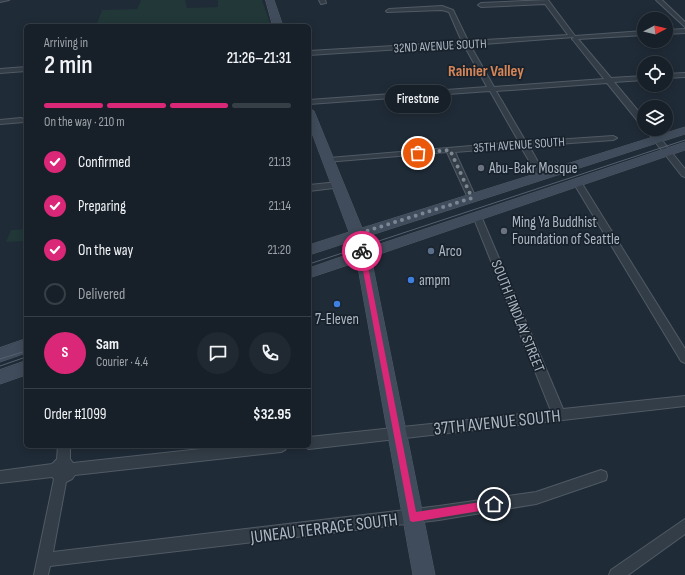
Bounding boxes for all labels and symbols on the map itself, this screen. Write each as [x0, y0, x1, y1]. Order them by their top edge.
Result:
north arrow [637, 12, 673, 48]
street label: 32ND AVENUE SOUTH [393, 36, 487, 56]
district label: Rainier Valley [448, 62, 524, 81]
callout: Firestone [385, 85, 451, 113]
street label: 35TH AVENUE SOUTH [473, 134, 565, 156]
pin [401, 136, 435, 170]
place label: Abu-Bakr Mosque [488, 159, 578, 178]
marker: Abu-Bakr Mosque [476, 163, 486, 173]
place label: Ming Ya Buddhist Foundation of Seattle [512, 213, 620, 249]
marker: Ming Ya Buddhist Foundation of Seattle [499, 226, 509, 236]
courier [342, 231, 382, 271]
place label: Arco [438, 242, 462, 261]
marker: Arco [426, 246, 436, 256]
street label: SOUTH FINDLAY STREET [486, 257, 549, 375]
place label: ampm [419, 271, 450, 290]
marker: ampm [406, 275, 416, 285]
marker: 7-Eleven [332, 299, 342, 309]
place label: 7-Eleven [315, 310, 359, 329]
street label: 37TH AVENUE SOUTH [433, 405, 562, 440]
pin [477, 487, 511, 521]
street label: JUNEAU TERRACE SOUTH [248, 509, 399, 548]

